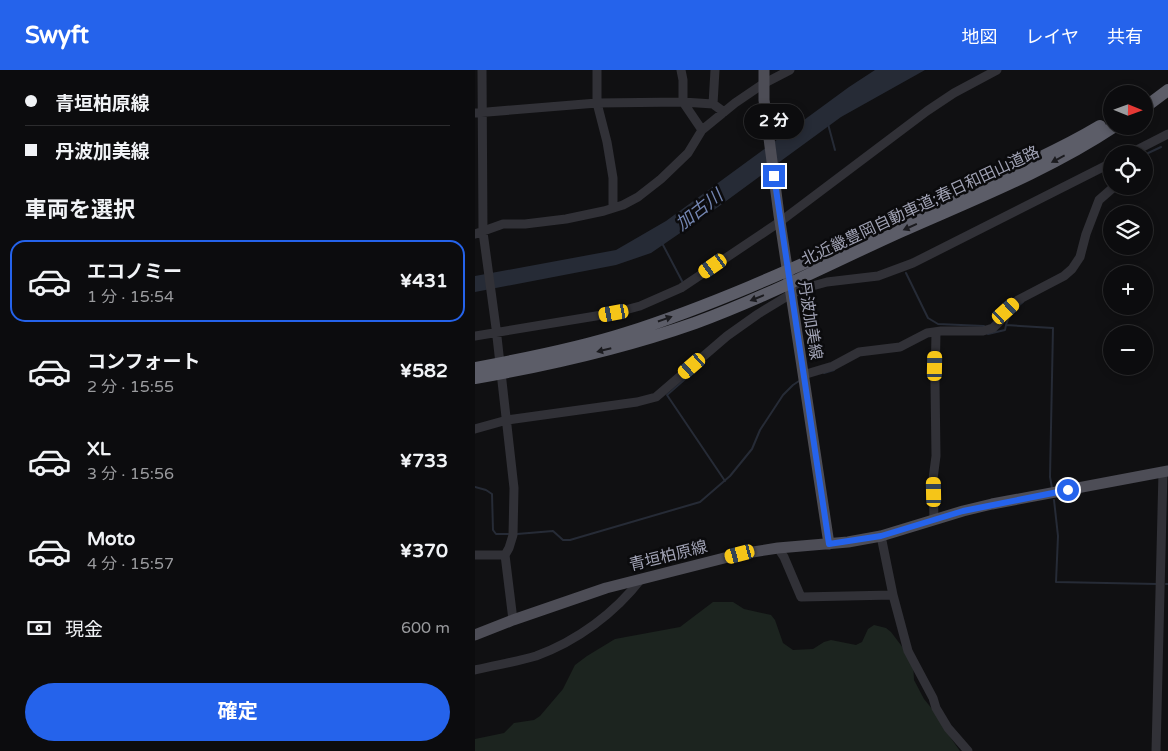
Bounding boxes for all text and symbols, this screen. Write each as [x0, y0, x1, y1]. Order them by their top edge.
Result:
text: Swyft [25, 21, 89, 50]
text: 地図 [962, 26, 998, 48]
text: レイヤ [1026, 26, 1079, 48]
text: 共有 [1107, 26, 1143, 48]
north arrow [1103, 85, 1153, 135]
map controls [1103, 85, 1153, 375]
text: 青垣柏原線 [55, 93, 150, 115]
callout: 2 分 [744, 104, 804, 138]
text: 2 分 [759, 111, 789, 131]
text: 丹波加美線 [55, 141, 150, 163]
street label: 北近畿豊岡自動車道;春日和田山道路 [798, 142, 1043, 270]
button: locate [1103, 145, 1153, 195]
one-way arrow [1051, 155, 1065, 164]
route end [763, 165, 785, 187]
water label: 加古川 [671, 183, 729, 235]
text: 車両を選択 [25, 197, 135, 223]
button: layers [1103, 205, 1153, 255]
one-way arrow [903, 224, 917, 232]
car [696, 251, 729, 281]
icon: car [27, 259, 72, 304]
text: エコノミー [87, 261, 182, 283]
button: + [1103, 265, 1153, 315]
text: ¥431 [400, 270, 448, 292]
street label: 丹波加美線 [794, 279, 826, 361]
text: 1 分 · 15:54 [87, 287, 174, 307]
one-way arrow [749, 294, 764, 302]
car [989, 295, 1022, 327]
car [597, 303, 630, 323]
one-way arrow [658, 315, 673, 323]
button: − [1103, 325, 1153, 375]
one-way arrow [596, 347, 611, 355]
icon: car [27, 349, 72, 394]
car [675, 350, 708, 382]
text: コンフォート [87, 351, 200, 373]
car [927, 351, 942, 381]
text: ¥582 [400, 360, 448, 382]
text: 2 分 · 15:55 [87, 377, 174, 397]
text: XL [87, 438, 111, 460]
icon: car [27, 439, 72, 484]
text: ¥733 [400, 450, 448, 472]
text: 3 分 · 15:56 [87, 464, 174, 484]
car [926, 477, 941, 507]
route start [1057, 479, 1079, 501]
text: Moto [87, 528, 135, 550]
icon: car [27, 529, 72, 574]
street label: 青垣柏原線 [627, 537, 709, 575]
text: ¥370 [400, 540, 448, 562]
car [723, 543, 756, 565]
text: 4 分 · 15:57 [87, 554, 174, 574]
icon: cash [25, 614, 53, 642]
text: 600 m [401, 618, 450, 638]
text: 現金 [65, 619, 103, 641]
button: 確定 [25, 683, 450, 741]

